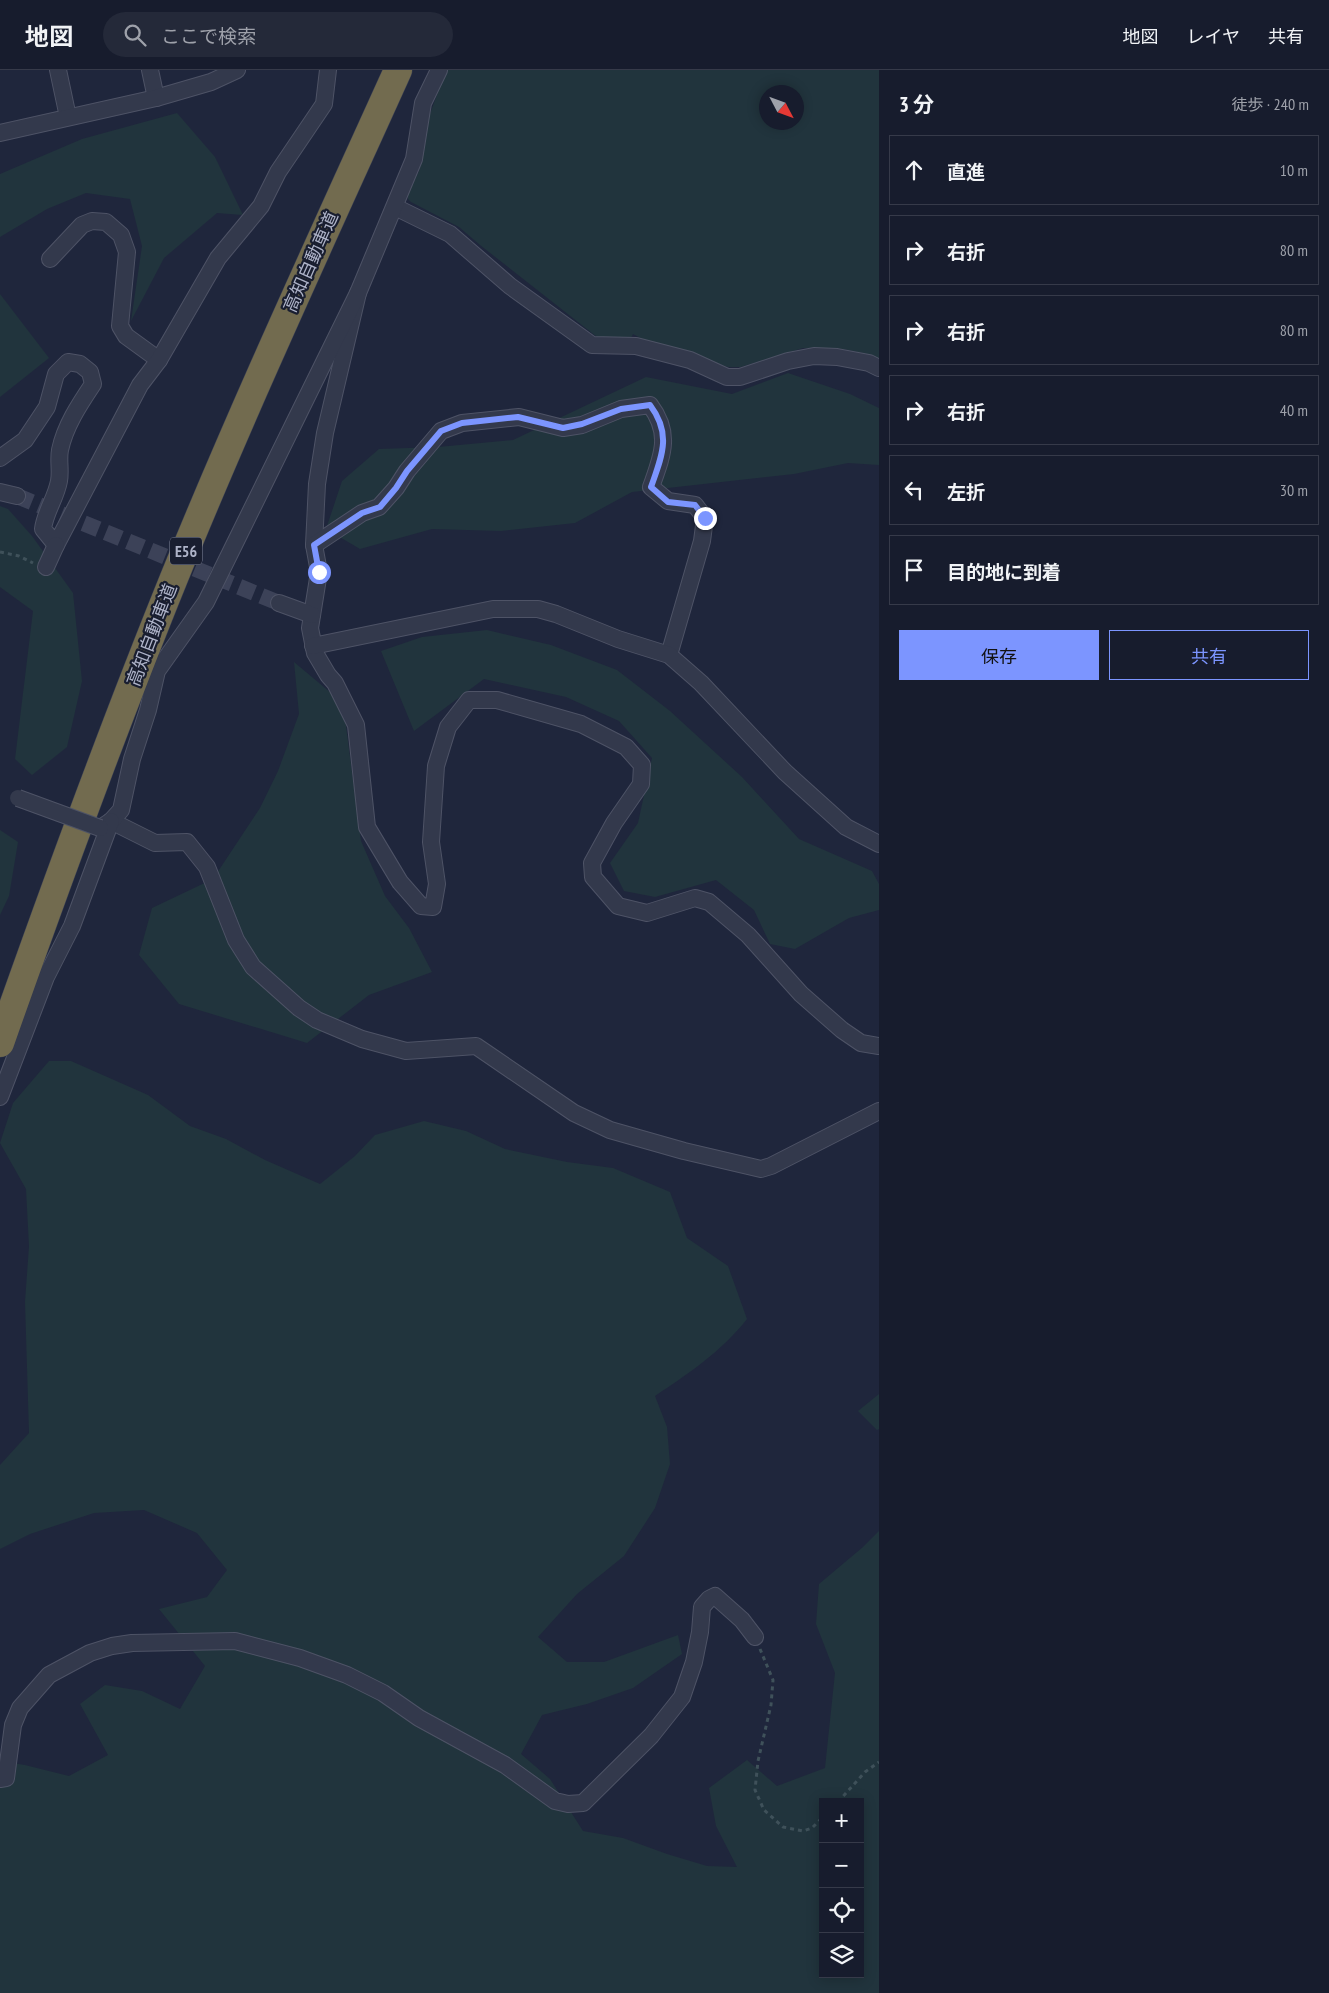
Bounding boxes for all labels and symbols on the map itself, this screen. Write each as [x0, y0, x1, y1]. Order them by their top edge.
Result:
north arrow [759, 85, 804, 130]
street label: 高知自動車道 [278, 208, 343, 316]
route end [694, 507, 717, 530]
road number: E56 [170, 538, 202, 564]
route start [308, 561, 331, 584]
street label: 高知自動車道 [121, 580, 182, 689]

